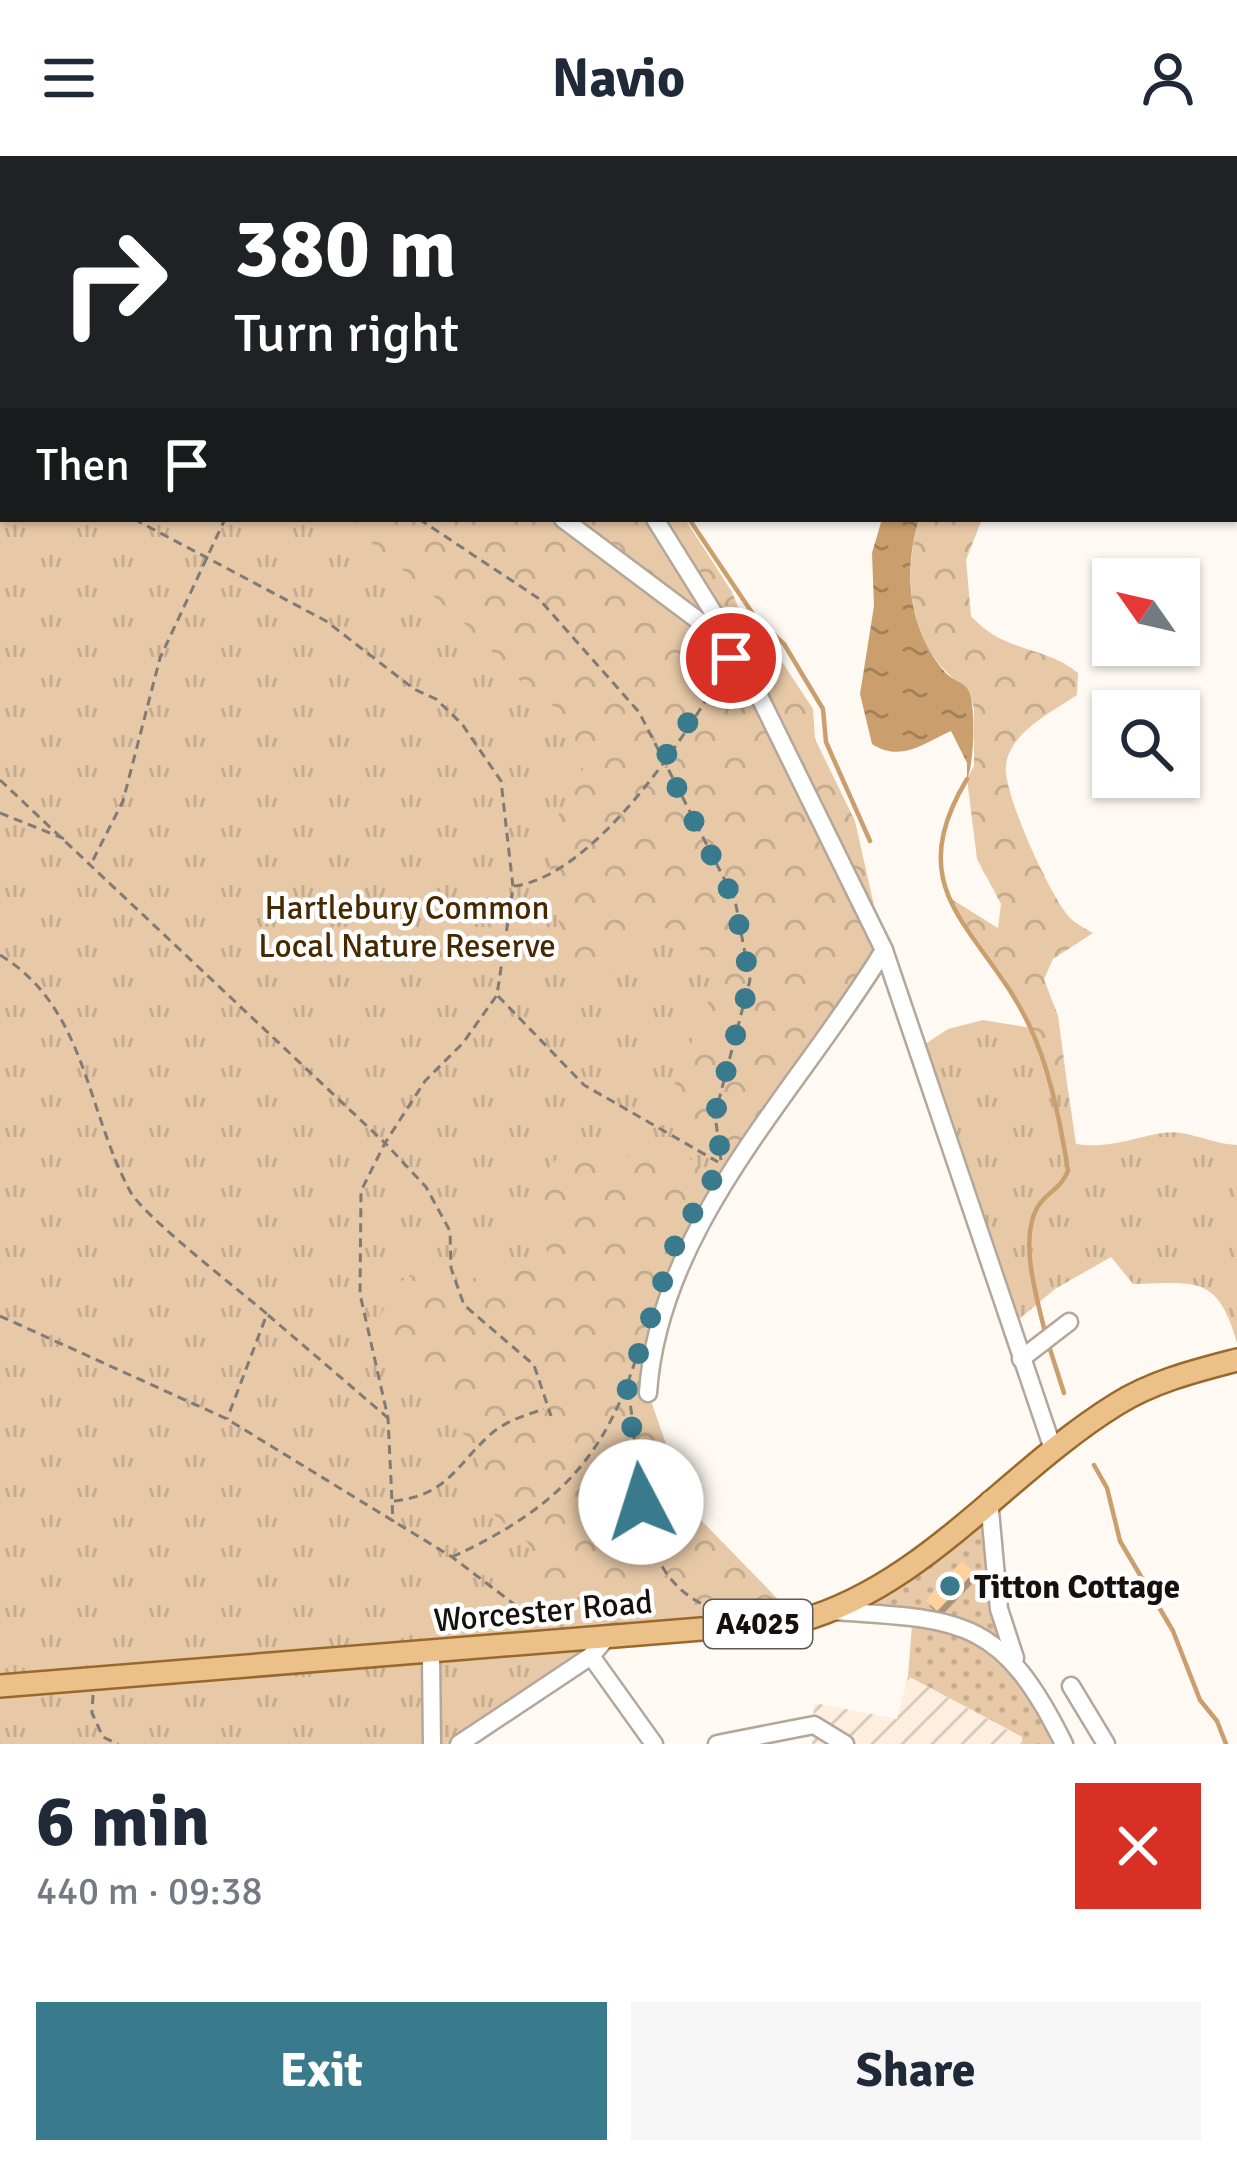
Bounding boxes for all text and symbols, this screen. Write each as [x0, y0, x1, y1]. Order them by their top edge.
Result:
icon: menu [36, 45, 102, 111]
text: Navio [552, 45, 685, 112]
icon: person [1135, 45, 1201, 111]
text: 380 m [234, 197, 456, 301]
icon: right [36, 204, 192, 360]
text: Turn right [234, 300, 459, 367]
icon: arrive [154, 432, 220, 498]
text: Then [36, 438, 130, 493]
north arrow [1092, 558, 1200, 666]
map controls [1092, 558, 1200, 798]
pin [680, 607, 782, 709]
icon: arrive [698, 625, 764, 691]
button: search [1092, 690, 1200, 798]
park label: Hartlebury Common Local Nature Reserve [258, 888, 556, 967]
position arrow [578, 1439, 704, 1565]
place label: Titton Cottage [974, 1567, 1180, 1608]
marker: Titton Cottage [937, 1573, 963, 1599]
street label: Worcester Road [432, 1582, 654, 1641]
road number: A4025 [704, 1600, 812, 1648]
text: 6 min [36, 1777, 210, 1866]
button: close [1075, 1783, 1201, 1909]
text: 440 m · 09:38 [36, 1867, 263, 1915]
button: Exit [36, 2002, 607, 2140]
button: Share [631, 2002, 1201, 2140]

